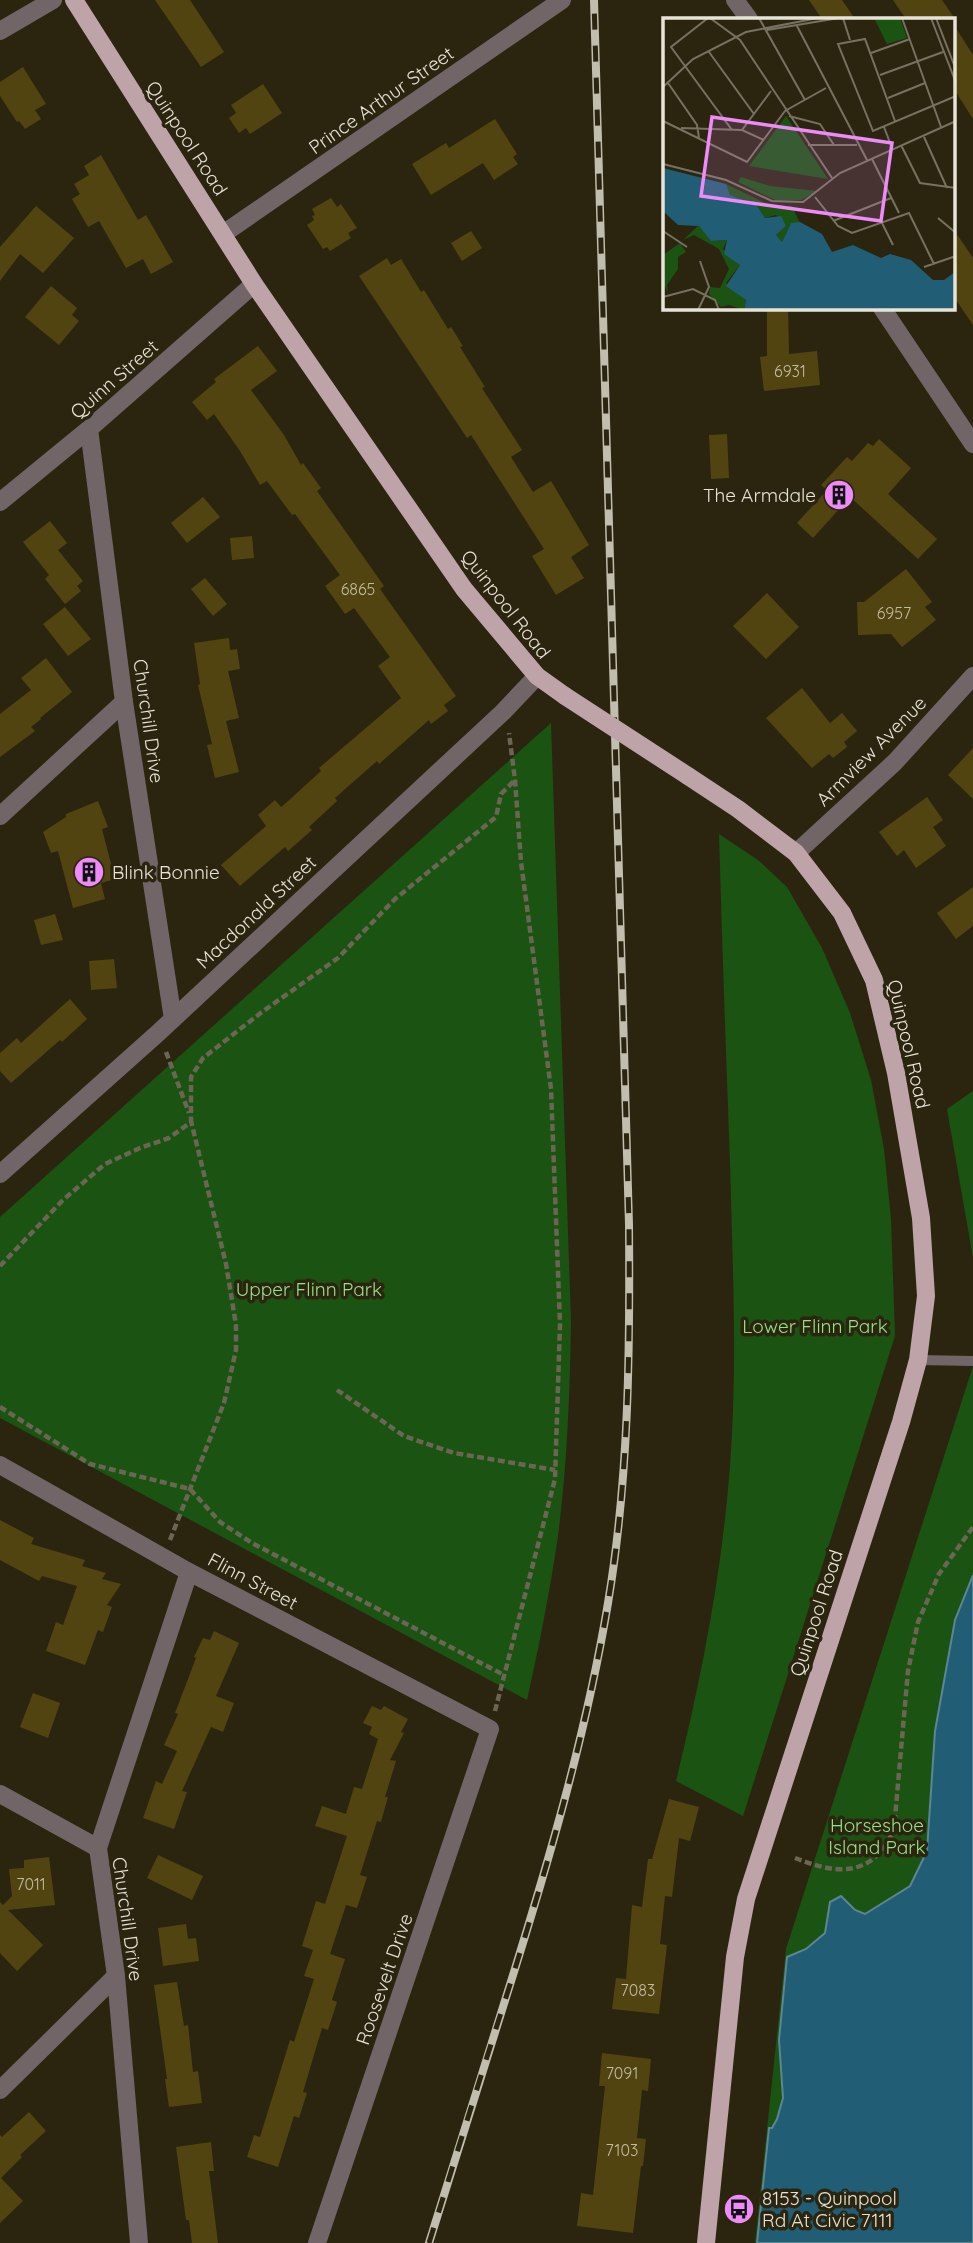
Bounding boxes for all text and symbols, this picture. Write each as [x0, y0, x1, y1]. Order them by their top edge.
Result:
inset map [663, 18, 956, 310]
street label: Prince Arthur Street [304, 41, 458, 159]
street label: Quinpool Road [141, 76, 233, 200]
street label: Quinn Street [65, 334, 163, 424]
house number: 6931 [774, 361, 806, 381]
building icon: The Armdale [822, 478, 856, 512]
place label: The Armdale [703, 483, 816, 507]
street label: Quinpool Road [456, 545, 556, 663]
house number: 6865 [341, 579, 375, 599]
house number: 6957 [877, 603, 911, 623]
street label: Churchill Drive [128, 657, 170, 785]
street label: Armview Avenue [811, 691, 931, 811]
street label: Macdonald Street [191, 850, 321, 974]
building icon: Blink Bonnie [72, 855, 106, 889]
place label: Blink Bonnie [112, 860, 220, 884]
street label: Quinpool Road [882, 977, 936, 1111]
park label: Upper Flinn Park [236, 1277, 382, 1301]
park label: Lower Flinn Park [742, 1314, 888, 1338]
street label: Flinn Street [204, 1547, 302, 1615]
street label: Quinpool Road [784, 1547, 848, 1679]
park label: Horseshoe Island Park [828, 1813, 926, 1859]
street label: Churchill Drive [107, 1855, 149, 1983]
house number: 7011 [16, 1874, 46, 1894]
street label: Roosevelt Drive [350, 1910, 418, 2048]
house number: 7083 [621, 1980, 655, 2000]
house number: 7091 [606, 2063, 638, 2083]
house number: 7103 [606, 2140, 638, 2160]
place label: 8153 - Quinpool Rd At Civic 7111 [762, 2186, 897, 2232]
bus stop icon: 8153 - Quinpool Rd At Civic 7111 [722, 2192, 756, 2226]

